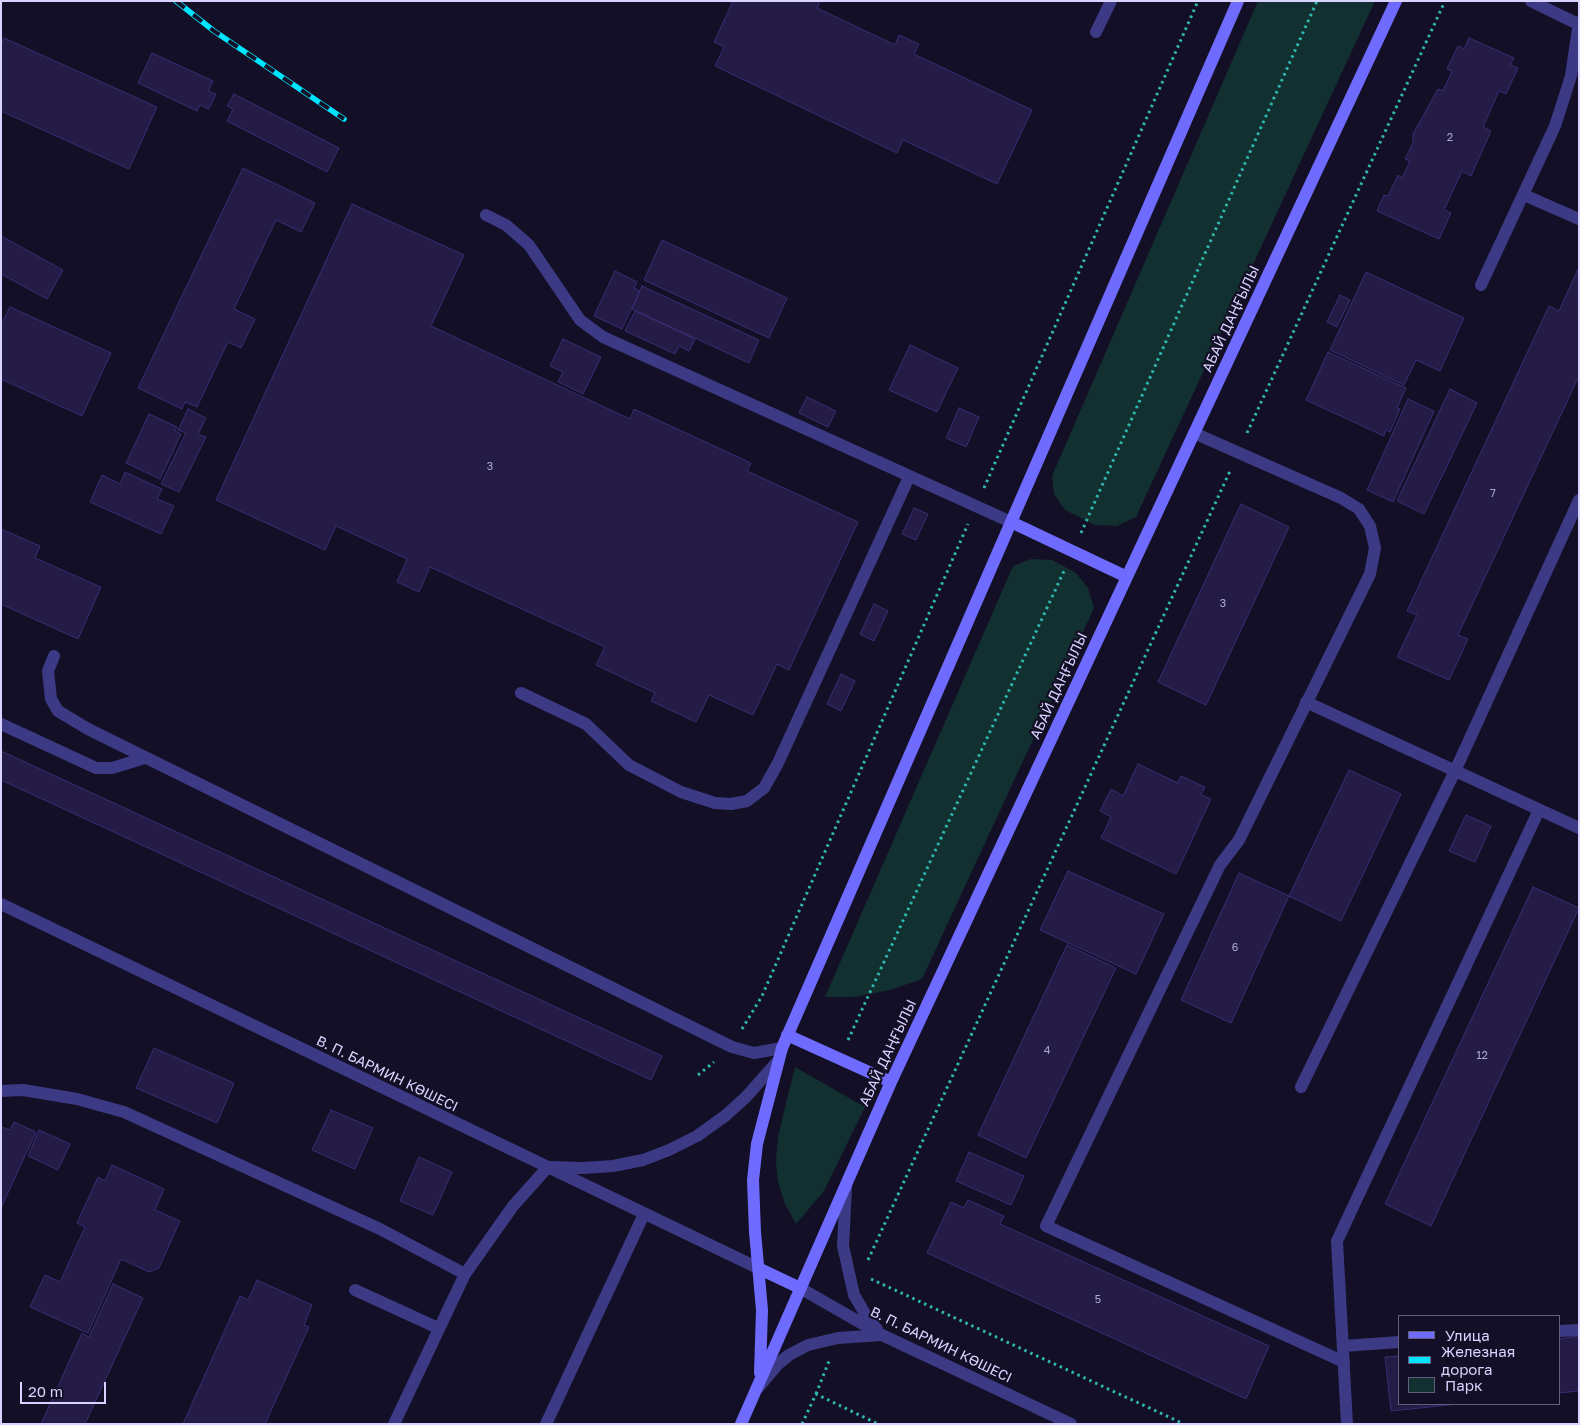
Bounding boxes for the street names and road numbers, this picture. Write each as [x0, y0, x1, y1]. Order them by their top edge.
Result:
street label: АБАЙ ДАҢҒЫЛЫ [1199, 263, 1263, 375]
street label: АБАЙ ДАҢҒЫЛЫ [1027, 630, 1091, 742]
street label: АБАЙ ДАҢҒЫЛЫ [856, 997, 920, 1109]
street label: В. П. БАРМИН КӨШЕСІ [313, 1032, 461, 1116]
street label: В. П. БАРМИН КӨШЕСІ [867, 1303, 1015, 1387]

